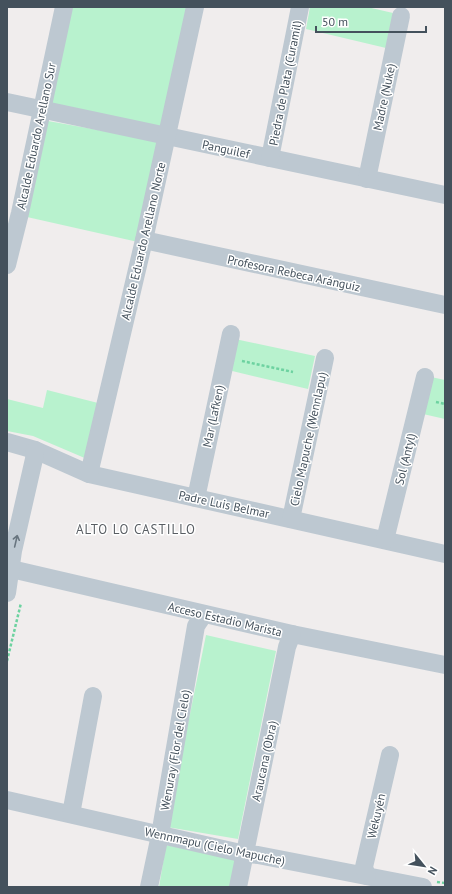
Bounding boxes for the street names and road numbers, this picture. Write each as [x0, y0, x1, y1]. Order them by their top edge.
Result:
street label: Piedra de Plata (Curamil) [266, 19, 304, 147]
street label: Alcalde Eduardo Arellano Sur [13, 61, 59, 211]
street label: Madre (Nuke) [370, 62, 398, 132]
street label: Panguilef [201, 137, 252, 162]
street label: Alcalde Eduardo Arellano Norte [118, 161, 168, 321]
street label: Profesora Rebeca Aránguiz [226, 252, 362, 294]
street label: Cielo Mapuche (Wennlapu) [286, 371, 330, 507]
street label: Mar (Lafken) [199, 383, 227, 449]
street label: Sol (Antyl) [391, 431, 419, 487]
street label: Padre Luis Belmar [177, 487, 271, 521]
street label: Acceso Estadio Marista [167, 599, 284, 639]
street label: Wenuray (Flor del Cielo) [157, 688, 193, 812]
street label: Araucana (Obra) [248, 719, 280, 803]
street label: Wekuyén [364, 792, 388, 840]
street label: Wennmapu (Cielo Mapuche) [143, 824, 287, 868]

